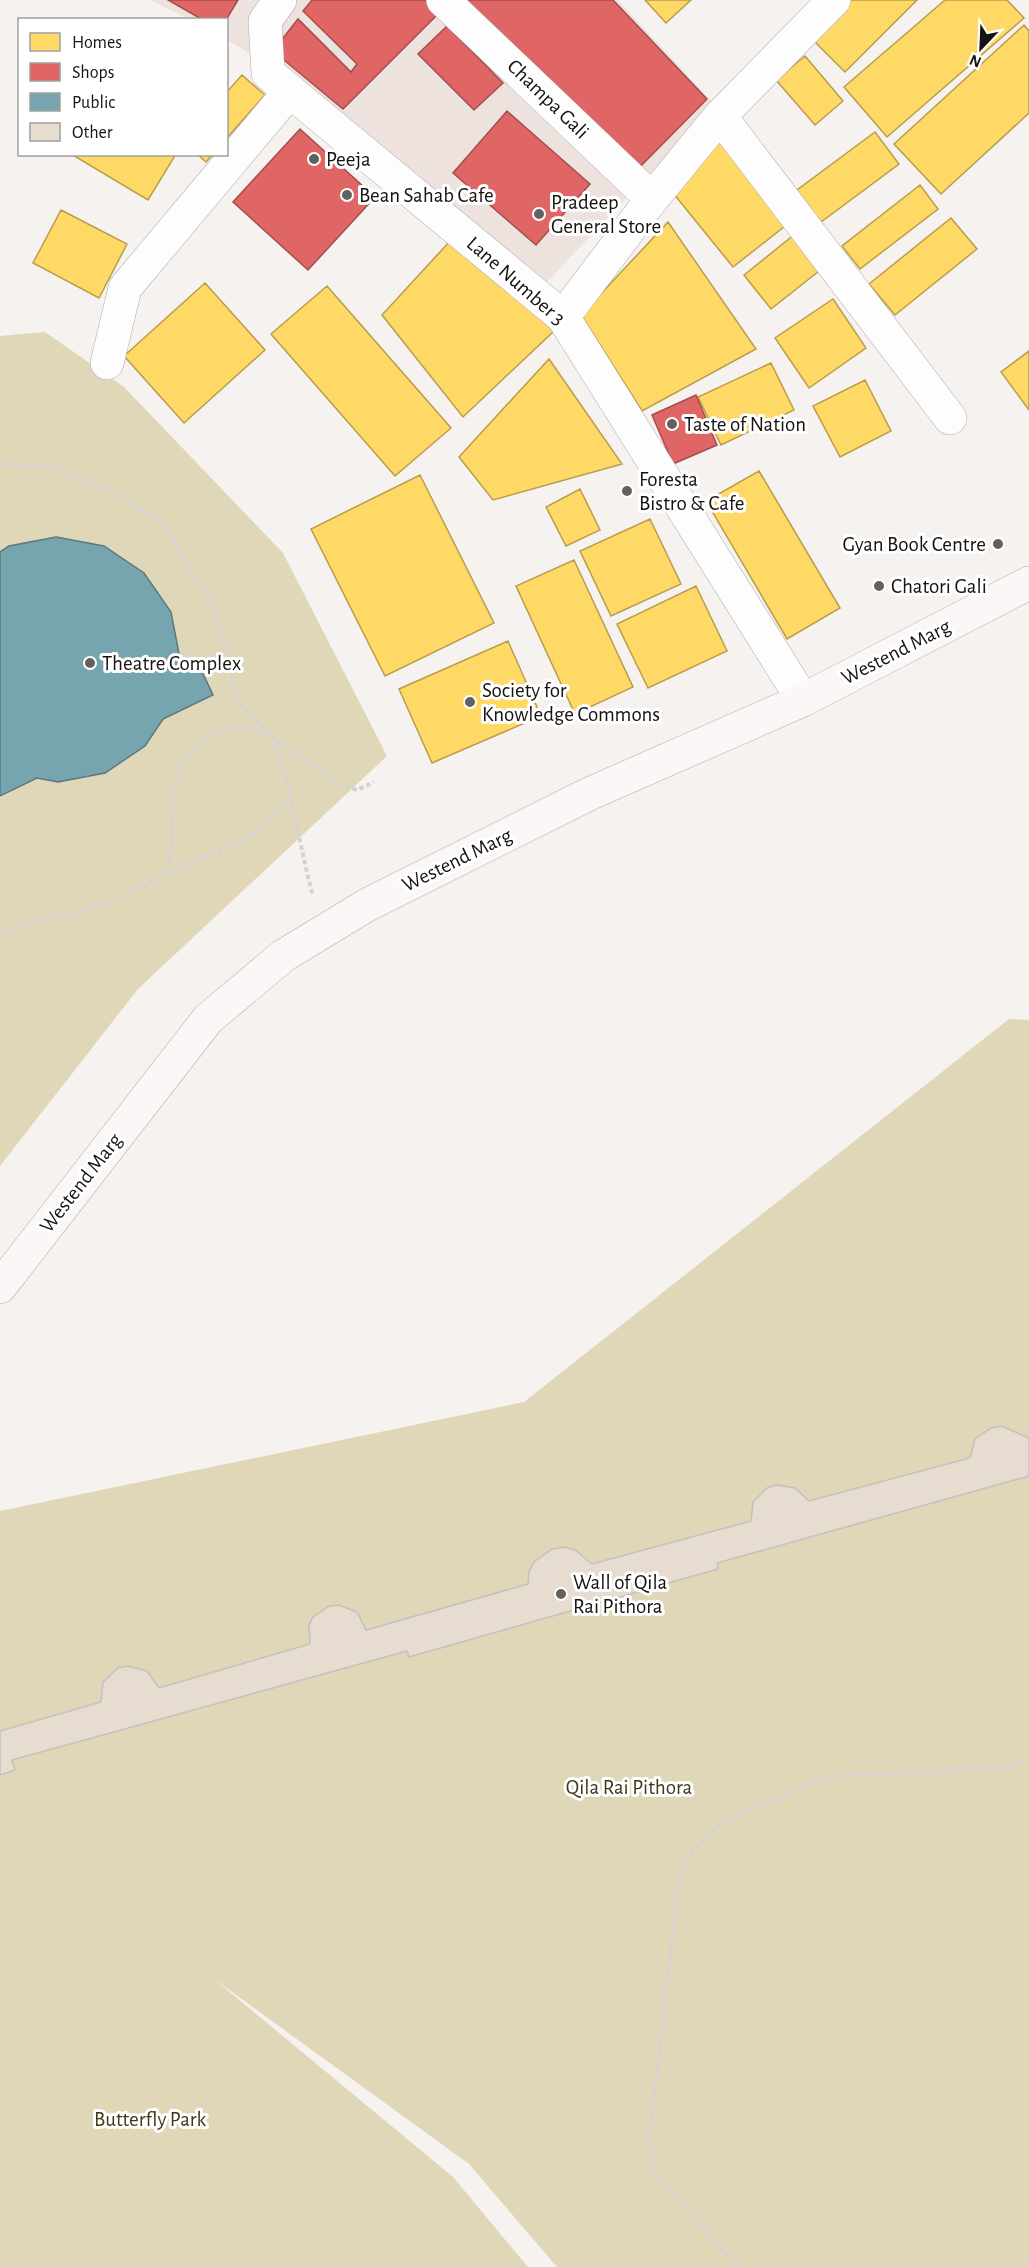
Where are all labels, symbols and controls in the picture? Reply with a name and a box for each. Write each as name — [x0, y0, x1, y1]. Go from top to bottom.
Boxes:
legend — [18, 18, 228, 156]
north arrow — [951, 18, 1011, 78]
text: Homes — [72, 34, 122, 52]
text: N — [967, 51, 984, 70]
street label: Champa Gali — [503, 55, 593, 143]
text: Shops — [72, 64, 114, 82]
text: Public — [72, 94, 115, 112]
text: Other — [72, 124, 113, 142]
place label: Peeja — [326, 149, 371, 170]
marker: Peeja — [307, 152, 321, 166]
place label: Bean Sahab Cafe — [359, 185, 494, 206]
marker: Bean Sahab Cafe — [340, 188, 354, 202]
place label: Pradeep General Store — [551, 192, 661, 237]
marker: Pradeep General Store — [532, 207, 546, 221]
street label: Lane Number 3 — [463, 233, 569, 329]
place label: Taste of Nation — [684, 414, 806, 435]
marker: Taste of Nation — [665, 417, 679, 431]
place label: Foresta Bistro & Cafe — [639, 469, 744, 514]
marker: Foresta Bistro & Cafe — [620, 484, 634, 498]
place label: Gyan Book Centre — [843, 534, 986, 555]
marker: Gyan Book Centre — [991, 537, 1005, 551]
place label: Chatori Gali — [891, 576, 987, 597]
marker: Chatori Gali — [872, 579, 886, 593]
street label: Westend Marg — [838, 615, 955, 688]
place label: Theatre Complex — [102, 653, 241, 674]
marker: Theatre Complex — [83, 656, 97, 670]
place label: Society for Knowledge Commons — [482, 680, 660, 725]
marker: Society for Knowledge Commons — [463, 695, 477, 709]
street label: Westend Marg — [399, 824, 516, 896]
street label: Westend Marg — [36, 1129, 127, 1237]
place label: Wall of Qila Rai Pithora — [573, 1572, 668, 1617]
marker: Wall of Qila Rai Pithora — [554, 1587, 568, 1601]
park label: Qila Rai Pithora — [566, 1777, 692, 1798]
park label: Butterfly Park — [94, 2109, 206, 2130]

